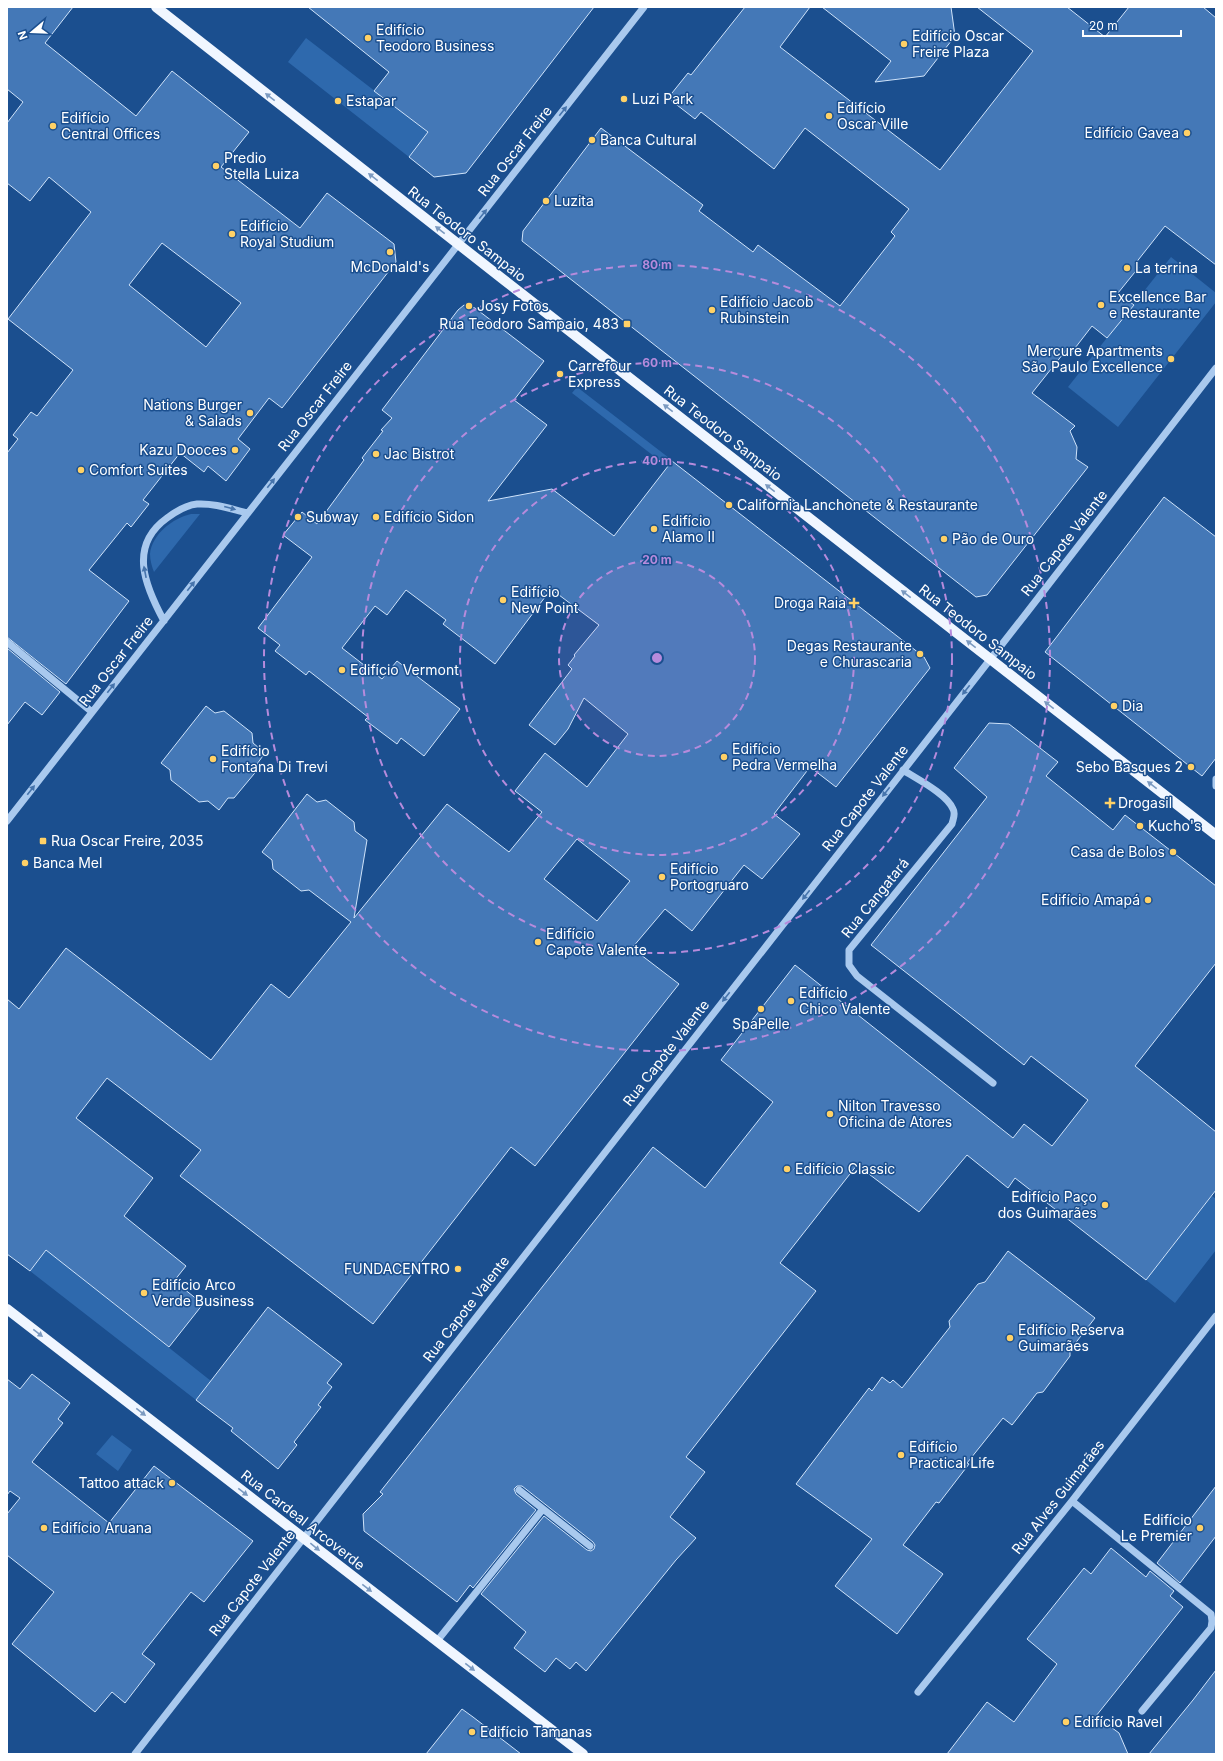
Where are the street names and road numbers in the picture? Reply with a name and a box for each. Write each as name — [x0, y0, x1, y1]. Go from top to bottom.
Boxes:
street label: Rua Oscar Freire — [474, 102, 555, 199]
street label: Rua Teodoro Sampaio — [405, 182, 530, 285]
street label: Rua Oscar Freire — [274, 357, 355, 454]
street label: Rua Teodoro Sampaio — [661, 381, 786, 484]
street label: Rua Capote Valente — [1017, 486, 1110, 599]
street label: Rua Teodoro Sampaio — [916, 580, 1041, 683]
street label: Rua Oscar Freire — [75, 612, 156, 709]
street label: Rua Capote Valente — [818, 741, 911, 854]
street label: Rua Cangatará — [837, 854, 912, 941]
street label: Rua Capote Valente — [619, 996, 712, 1109]
street label: Rua Capote Valente — [419, 1252, 512, 1365]
street label: Rua Alves Guimarães — [1008, 1436, 1107, 1557]
street label: Rua Cardeal Arcoverde — [238, 1466, 369, 1573]
street label: Rua Capote Valente — [205, 1526, 298, 1639]

